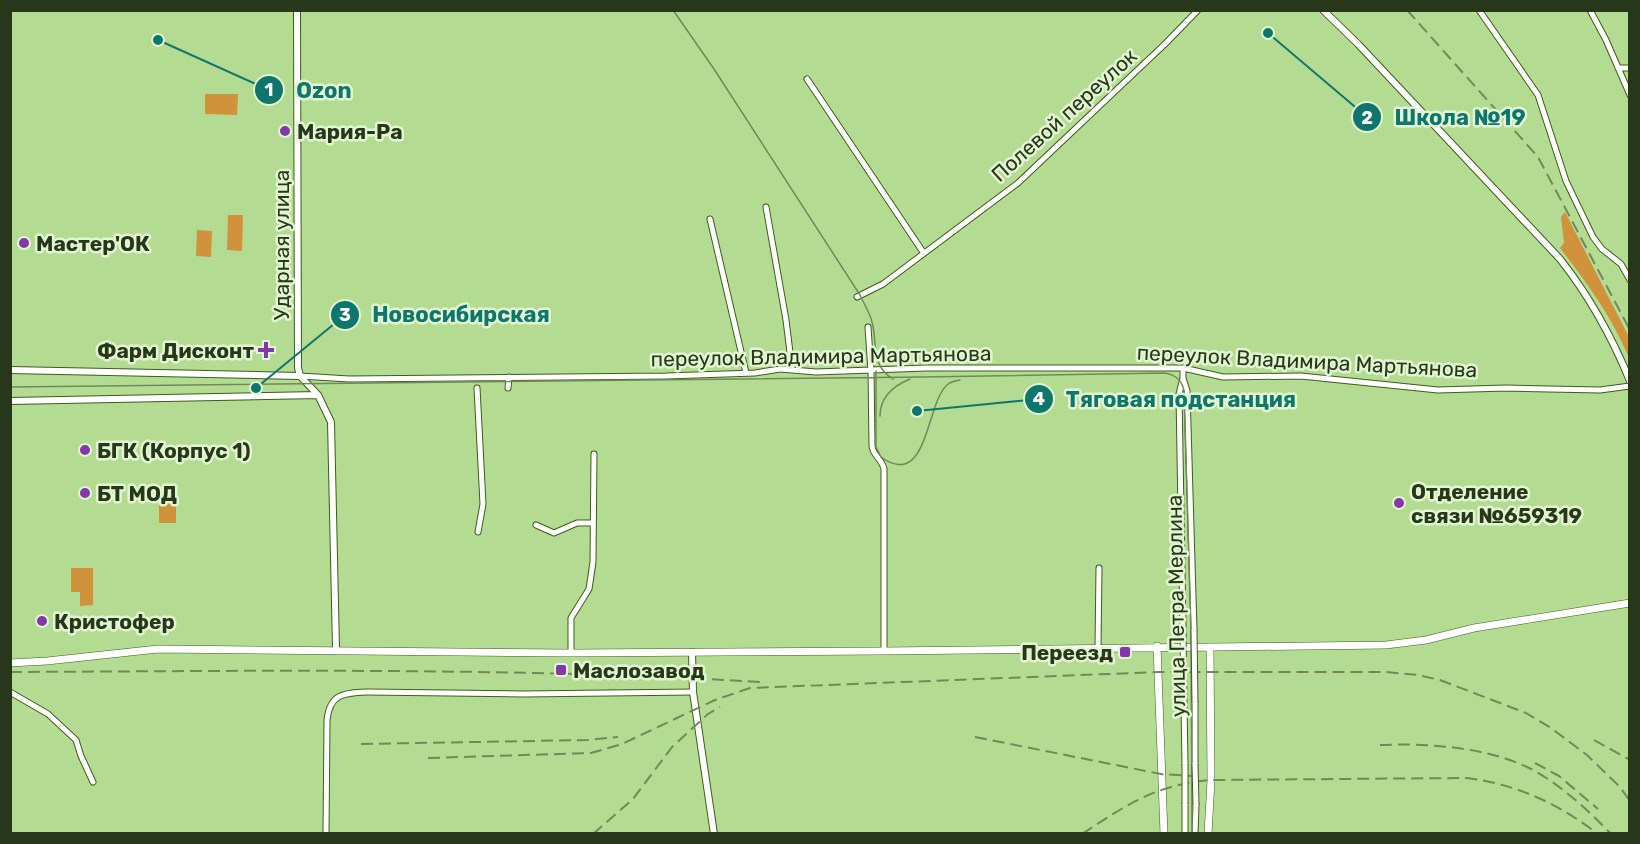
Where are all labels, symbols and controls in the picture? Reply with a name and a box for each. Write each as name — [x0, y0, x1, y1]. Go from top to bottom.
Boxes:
street label: Полевой переулок — [986, 43, 1142, 187]
callout: Ozon — [254, 70, 363, 110]
text: Ozon — [296, 77, 352, 104]
text: 1 — [265, 79, 273, 101]
callout: Школа №19 — [1352, 97, 1537, 137]
text: Школа №19 — [1394, 104, 1526, 131]
text: 2 — [1361, 107, 1373, 129]
place label: Мария-Ра — [297, 119, 403, 144]
marker: Мария-Ра — [278, 124, 292, 138]
street label: Ударная улица — [269, 170, 294, 320]
place label: Мастер'ОК — [36, 231, 150, 256]
marker: Мастер'ОК — [17, 236, 31, 250]
callout: Новосибирская — [330, 295, 561, 335]
text: Новосибирская — [372, 301, 550, 328]
text: 3 — [339, 304, 351, 326]
place label: Фарм Дисконт — [97, 338, 254, 363]
street label: переулок Владимира Мартьянова — [1136, 340, 1478, 382]
street label: переулок Владимира Мартьянова — [650, 341, 992, 371]
marker: Фарм Дисконт — [259, 343, 273, 357]
callout: Тяговая подстанция — [1024, 379, 1308, 419]
text: Тяговая подстанция — [1066, 386, 1296, 413]
text: 4 — [1033, 388, 1045, 410]
place label: БГК (Корпус 1) — [97, 438, 251, 463]
marker: БГК (Корпус 1) — [78, 443, 92, 457]
place label: Отделение связи №659319 — [1411, 479, 1582, 528]
place label: БТ МОД — [97, 481, 177, 506]
marker: БТ МОД — [78, 486, 92, 500]
street label: улица Петра Мерлина — [1162, 495, 1190, 717]
marker: Отделение связи №659319 — [1392, 496, 1406, 510]
place label: Кристофер — [54, 609, 175, 634]
marker: Кристофер — [35, 614, 49, 628]
place label: Переезд — [1021, 640, 1113, 665]
marker: Переезд — [1118, 645, 1132, 659]
place label: Маслозавод — [573, 658, 705, 683]
marker: Маслозавод — [554, 663, 568, 677]

